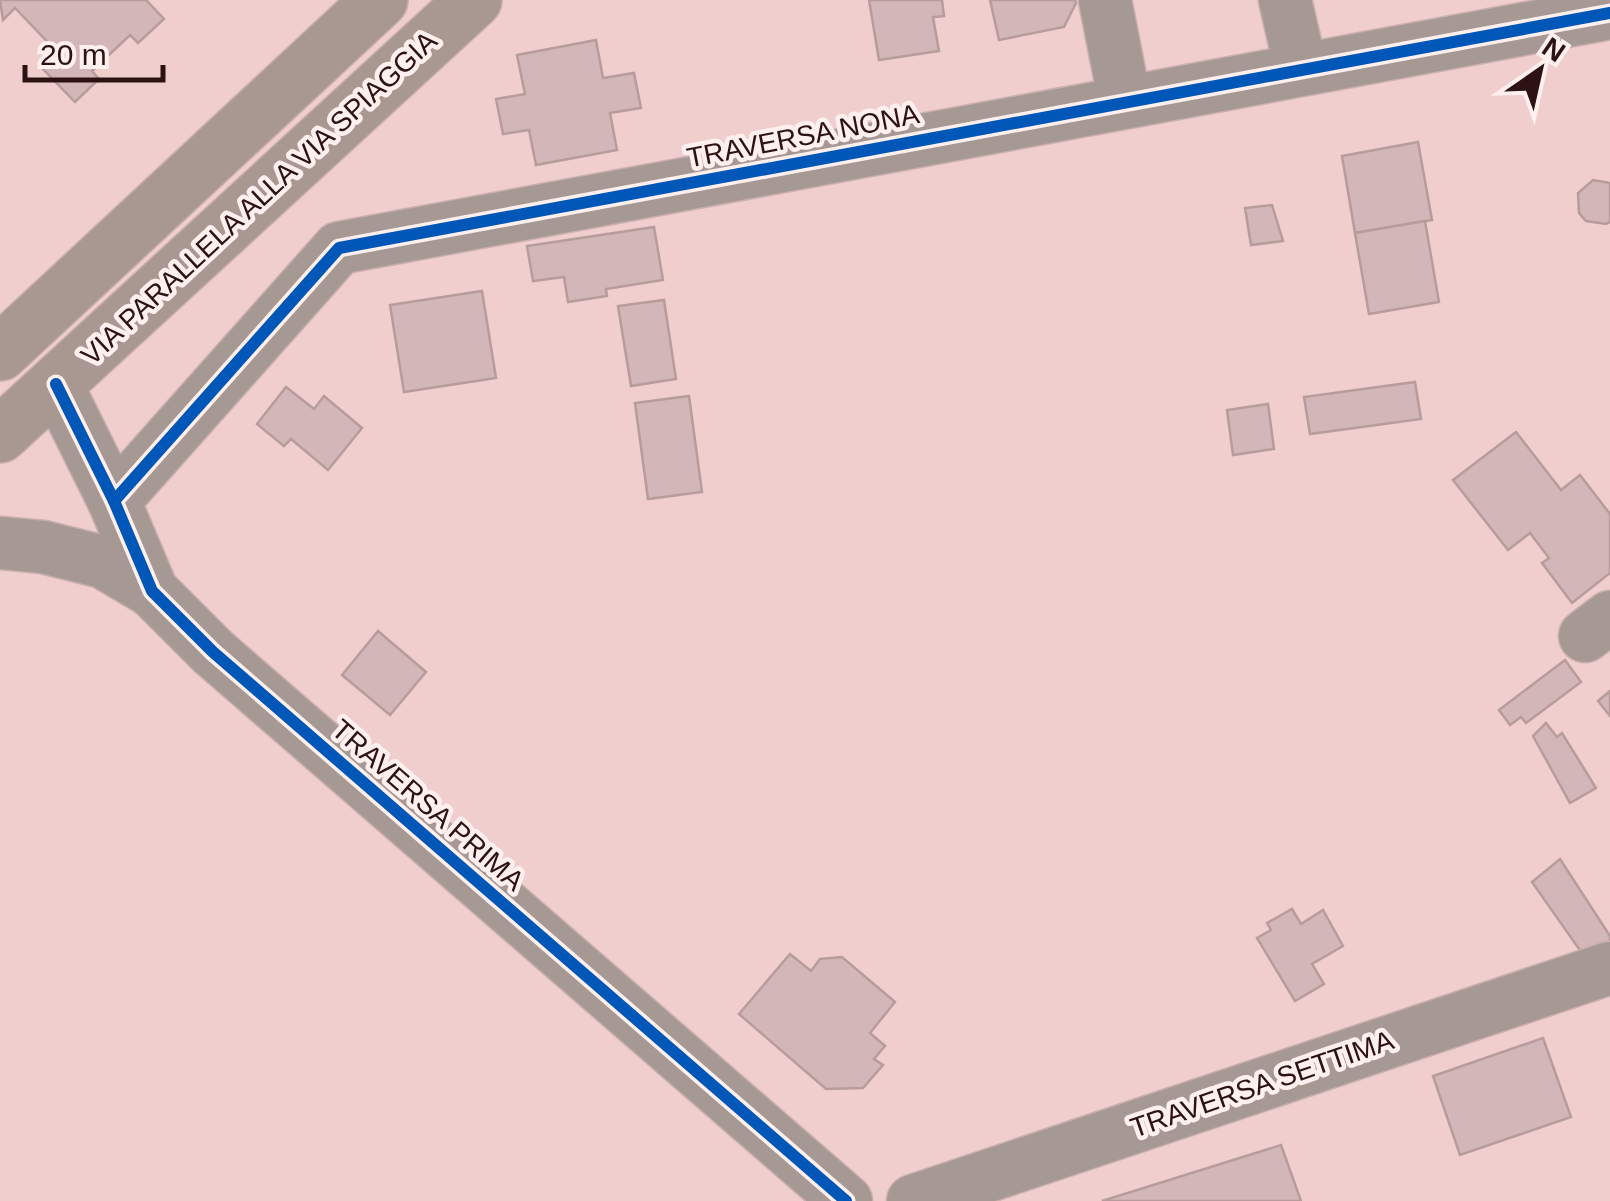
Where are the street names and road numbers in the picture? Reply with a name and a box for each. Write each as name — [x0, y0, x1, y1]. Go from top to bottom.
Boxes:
street label: VIA PARALLELA ALLA VIA SPIAGGIA — [75, 25, 443, 371]
street label: TRAVERSA NONA — [684, 98, 922, 174]
street label: TRAVERSA PRIMA — [326, 713, 530, 897]
street label: TRAVERSA SETTIMA — [1126, 1024, 1398, 1144]

